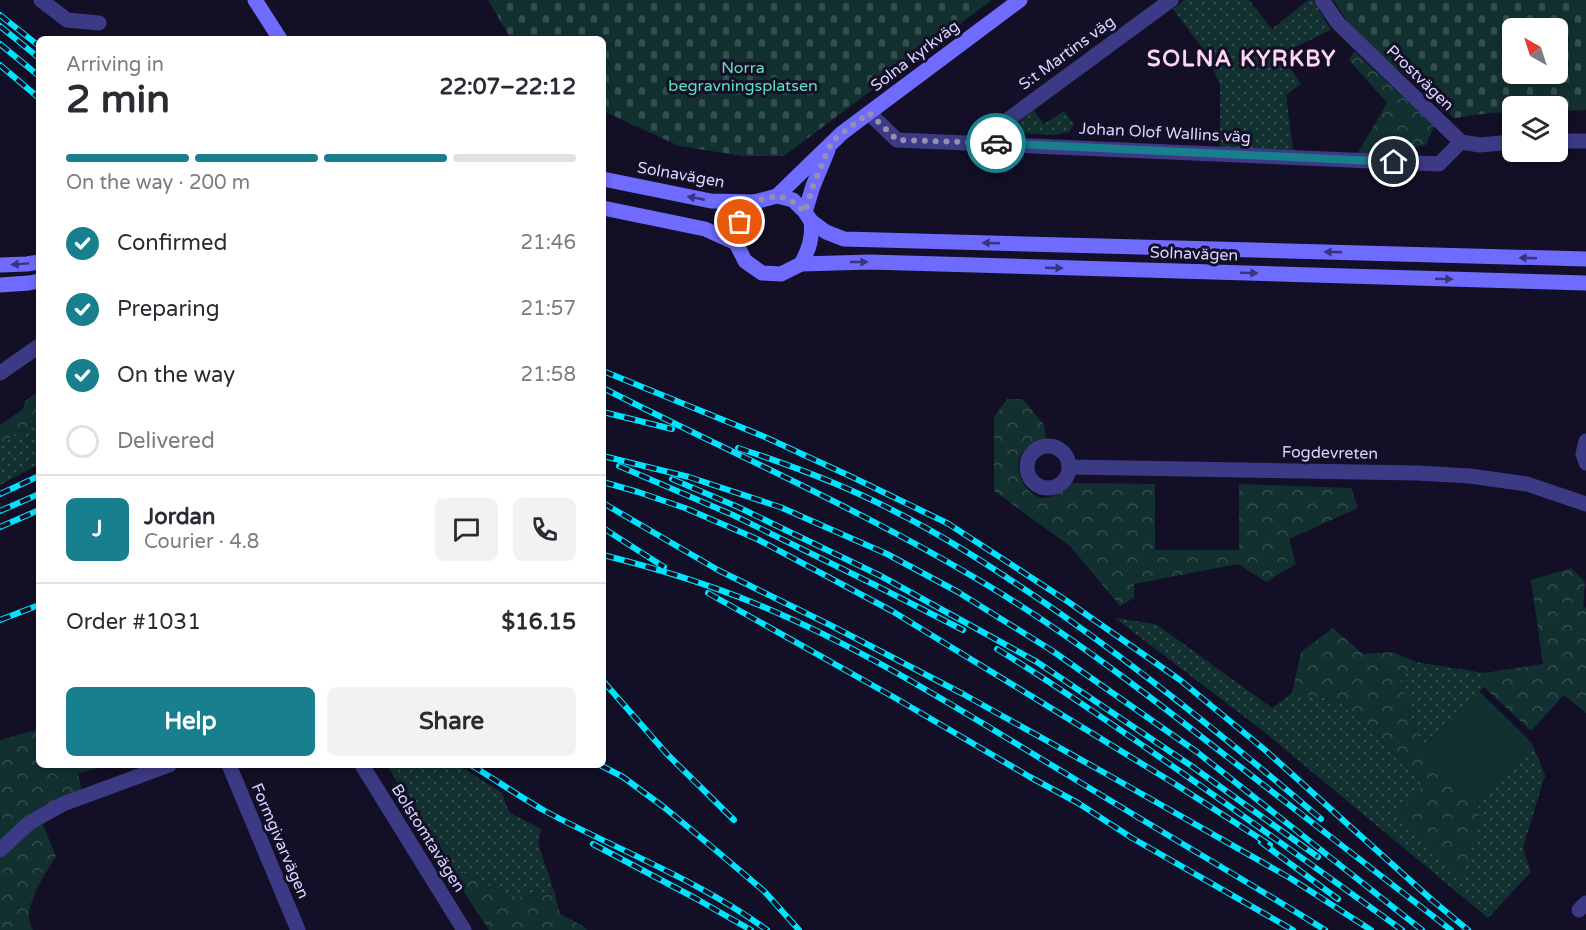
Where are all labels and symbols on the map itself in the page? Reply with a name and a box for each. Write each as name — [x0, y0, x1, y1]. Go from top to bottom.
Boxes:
street label: S:t Martins väg — [1015, 11, 1119, 95]
street label: Solna kyrkväg — [867, 16, 963, 96]
north arrow — [1502, 18, 1568, 84]
street label: Prostvägen — [1382, 41, 1458, 115]
district label: SOLNA KYRKBY — [1147, 46, 1337, 72]
park label: Norra begravningsplatsen — [668, 58, 818, 96]
courier — [966, 113, 1026, 173]
street label: Johan Olof Wallins väg — [1079, 119, 1251, 147]
pin — [1368, 136, 1419, 187]
street label: Solnavägen — [636, 157, 726, 193]
one-way arrow — [686, 193, 705, 202]
pin — [714, 196, 765, 247]
one-way arrow — [981, 238, 1000, 247]
street label: Solnavägen — [1149, 242, 1239, 266]
one-way arrow — [1323, 247, 1342, 257]
one-way arrow — [1518, 253, 1537, 262]
one-way arrow — [850, 257, 869, 267]
one-way arrow — [10, 259, 29, 269]
one-way arrow — [1045, 263, 1064, 272]
one-way arrow — [1239, 269, 1258, 278]
one-way arrow — [1434, 274, 1453, 284]
street label: Fogdevreten — [1282, 442, 1378, 464]
street label: Formgivarvägen — [247, 780, 313, 902]
street label: Bolstomtavägen — [387, 780, 469, 896]

